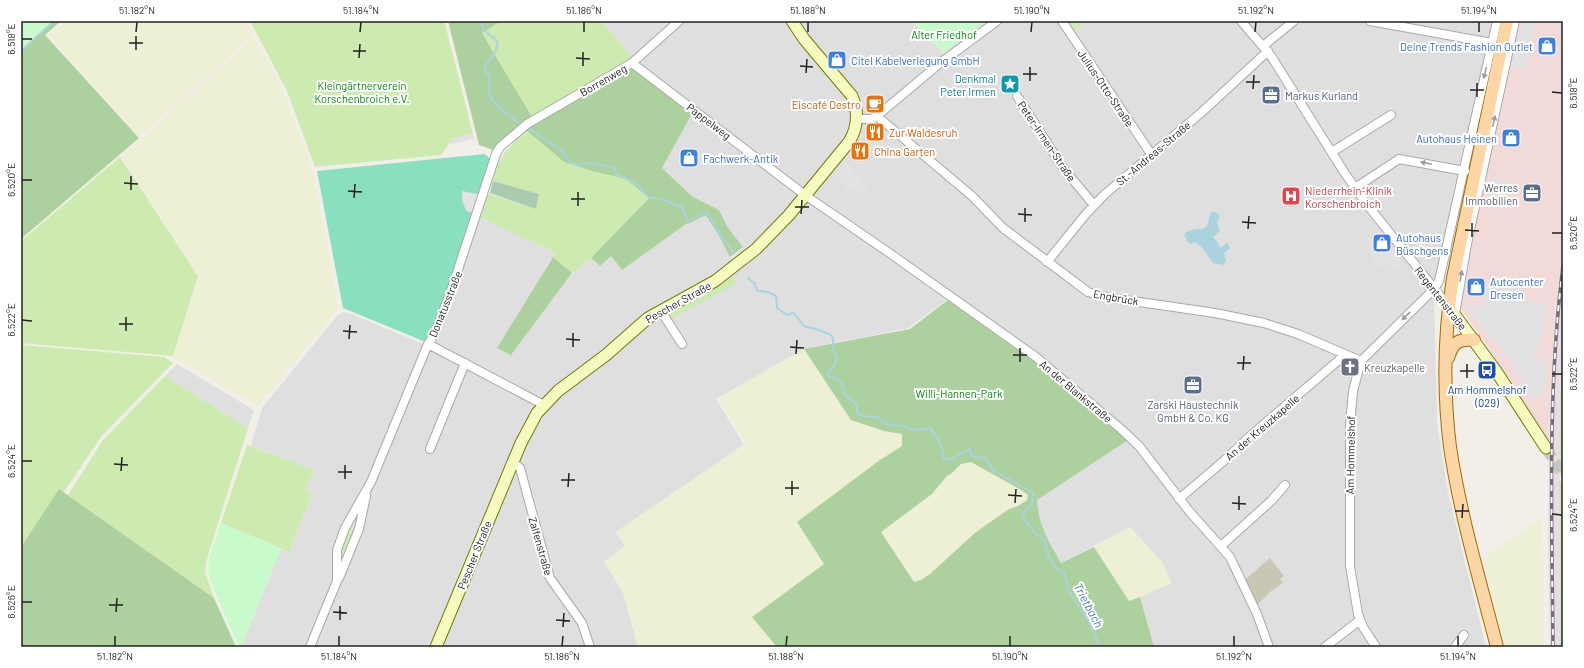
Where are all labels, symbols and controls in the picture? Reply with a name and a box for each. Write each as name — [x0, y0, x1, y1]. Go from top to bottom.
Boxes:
text: 51.182°N — [119, 4, 155, 16]
text: 51.184°N — [343, 4, 379, 16]
text: 51.186°N — [566, 4, 602, 16]
text: 51.188°N — [790, 4, 826, 16]
text: 51.190°N — [1014, 4, 1050, 16]
text: 51.192°N — [1238, 4, 1274, 16]
text: 51.194°N — [1461, 4, 1497, 16]
text: 6.518°E — [5, 23, 17, 55]
park label: Alter Friedhof — [911, 28, 977, 41]
shop icon: Deine Trends Fashion Outlet — [1536, 35, 1558, 57]
place label: Deine Trends Fashion Outlet — [1400, 40, 1533, 53]
street label: Julius-Otto-Straße — [1075, 47, 1137, 129]
shop icon: Citel Kabelverlegung GmbH — [826, 49, 848, 71]
place label: Citel Kabelverlegung GmbH — [851, 54, 980, 67]
street label: Borrenweg — [577, 61, 629, 99]
one-way arrow — [1482, 67, 1488, 79]
place label: Denkmal Peter Irmen — [940, 72, 996, 98]
place icon: Denkmal Peter Irmen — [999, 73, 1021, 95]
text: 6.518°E — [1567, 77, 1579, 109]
park label: Kleingärtnerverein Korschenbroich e.V. — [314, 79, 410, 105]
office icon: Markus Kurland — [1260, 84, 1282, 106]
place label: Markus Kurland — [1285, 89, 1358, 102]
cafe icon: Eiscafé Destro — [864, 93, 886, 115]
place label: Eiscafé Destro — [792, 98, 861, 111]
street label: Peter-Irmen-Straße — [1015, 98, 1079, 184]
street label: Pappelweg — [684, 100, 734, 142]
one-way arrow — [1491, 115, 1497, 127]
street label: St.-Andreas-Straße — [1113, 118, 1193, 188]
restaurant icon: Zur Waldesruh — [864, 121, 886, 143]
place label: Zur Waldesruh — [889, 126, 957, 139]
shop icon: Autohaus Heinen — [1500, 127, 1522, 149]
place label: Autohaus Heinen — [1416, 132, 1497, 145]
restaurant icon: China Garten — [849, 140, 871, 162]
place label: China Garten — [874, 145, 935, 158]
shop icon: Fachwerk-Antik — [678, 147, 700, 169]
place label: Fachwerk-Antik — [703, 152, 779, 165]
one-way arrow — [1420, 160, 1432, 166]
text: 6.520°E — [5, 163, 17, 197]
place label: Werres Immobilien — [1465, 181, 1518, 207]
office icon: Werres Immobilien — [1521, 182, 1543, 204]
place label: Niederrhein-Klinik Korschenbroich — [1305, 184, 1392, 210]
hospital icon: Niederrhein-Klinik Korschenbroich — [1280, 185, 1302, 207]
text: 6.520°E — [1567, 216, 1579, 250]
place label: Autohaus Büschgens — [1396, 231, 1449, 257]
shop icon: Autohaus Büschgens — [1371, 232, 1393, 254]
street label: Regentenstraße — [1412, 264, 1470, 332]
street label: Donatusstraße — [426, 269, 464, 339]
one-way arrow — [1458, 270, 1464, 282]
place label: Autocenter Dresen — [1490, 275, 1544, 301]
shop icon: Autocenter Dresen — [1465, 276, 1487, 298]
street label: Pescher Straße — [643, 279, 713, 325]
street label: Engbrück — [1092, 287, 1140, 307]
text: 6.522°E — [5, 303, 17, 337]
one-way arrow — [1401, 311, 1411, 321]
church icon: Kreuzkapelle — [1339, 356, 1361, 378]
street label: An der Blankstraße — [1037, 357, 1115, 425]
text: 6.522°E — [1567, 357, 1579, 391]
bus stop icon: Am Hommelshof (029) — [1476, 359, 1498, 381]
place label: Kreuzkapelle — [1364, 361, 1425, 374]
office icon: Zarski Haustechnik GmbH & Co. KG — [1182, 374, 1204, 396]
place label: Am Hommelshof (029) — [1448, 383, 1526, 409]
park label: Willi-Hannen-Park — [916, 387, 1003, 400]
street label: An der Kreuzkapelle — [1222, 391, 1302, 463]
place label: Zarski Haustechnik GmbH & Co. KG — [1147, 398, 1239, 424]
street label: Am Hommelshof — [1343, 415, 1357, 494]
text: 6.524°E — [5, 444, 17, 478]
text: 6.524°E — [1567, 498, 1579, 532]
street label: Zalfenstraße — [526, 515, 556, 577]
street label: Pescher Straße — [454, 519, 494, 591]
water label: Trietbach — [1071, 580, 1107, 630]
text: 6.526°E — [5, 585, 17, 619]
text: 51.182°N — [97, 650, 133, 662]
text: 51.184°N — [321, 650, 357, 662]
text: 51.186°N — [544, 650, 580, 662]
text: 51.188°N — [768, 650, 804, 662]
text: 51.190°N — [992, 650, 1028, 662]
text: 51.192°N — [1216, 650, 1252, 662]
text: 51.194°N — [1440, 650, 1476, 662]

